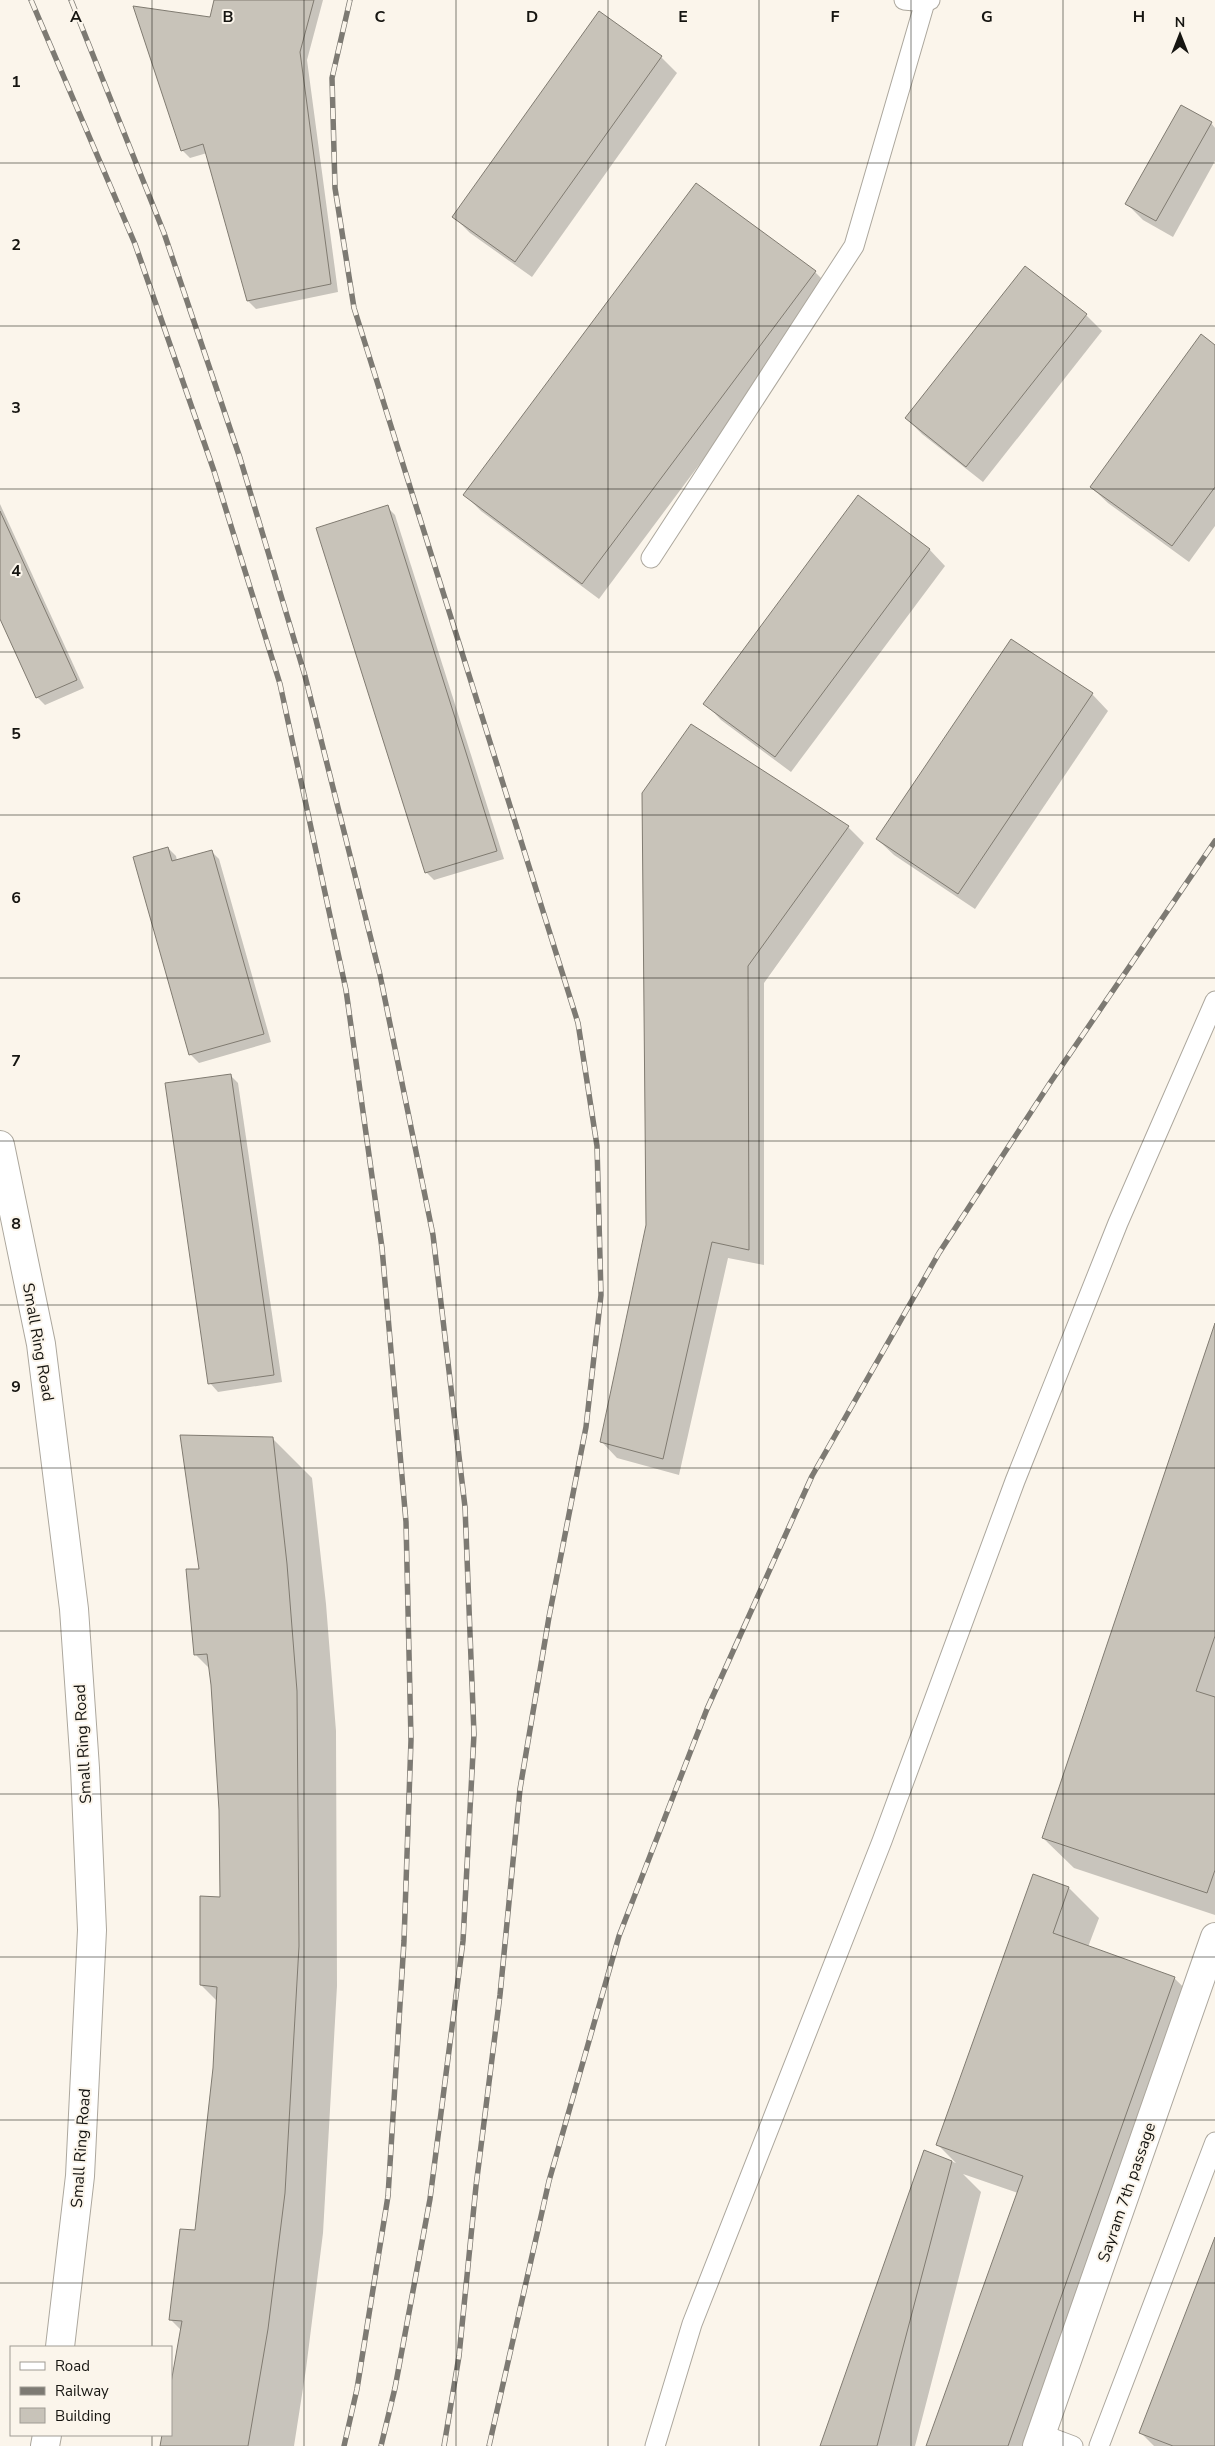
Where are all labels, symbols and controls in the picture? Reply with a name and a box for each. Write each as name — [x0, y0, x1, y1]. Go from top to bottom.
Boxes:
text: A — [70, 6, 82, 28]
text: B — [222, 6, 234, 28]
text: C — [375, 6, 386, 28]
text: D — [526, 6, 538, 28]
text: E — [678, 6, 688, 28]
text: F — [831, 6, 840, 28]
text: G — [981, 6, 993, 28]
text: H — [1133, 6, 1145, 28]
north arrow — [1155, 10, 1205, 60]
text: N — [1175, 13, 1185, 32]
text: 1 — [11, 71, 21, 93]
text: 2 — [11, 234, 21, 256]
text: 3 — [11, 397, 21, 419]
text: 4 — [11, 560, 21, 582]
text: 5 — [11, 723, 21, 745]
text: 6 — [11, 887, 21, 909]
text: 7 — [11, 1050, 21, 1072]
text: 8 — [11, 1213, 21, 1235]
street label: Small Ring Road — [17, 1281, 59, 1403]
text: 9 — [11, 1376, 21, 1398]
street label: Small Ring Road — [69, 1684, 97, 1804]
street label: Small Ring Road — [66, 2088, 96, 2209]
street label: Sayram 7th passage — [1093, 2120, 1161, 2265]
legend — [10, 2346, 172, 2436]
text: Road — [55, 2356, 90, 2376]
text: Railway — [55, 2381, 109, 2401]
text: Building — [55, 2406, 111, 2426]

